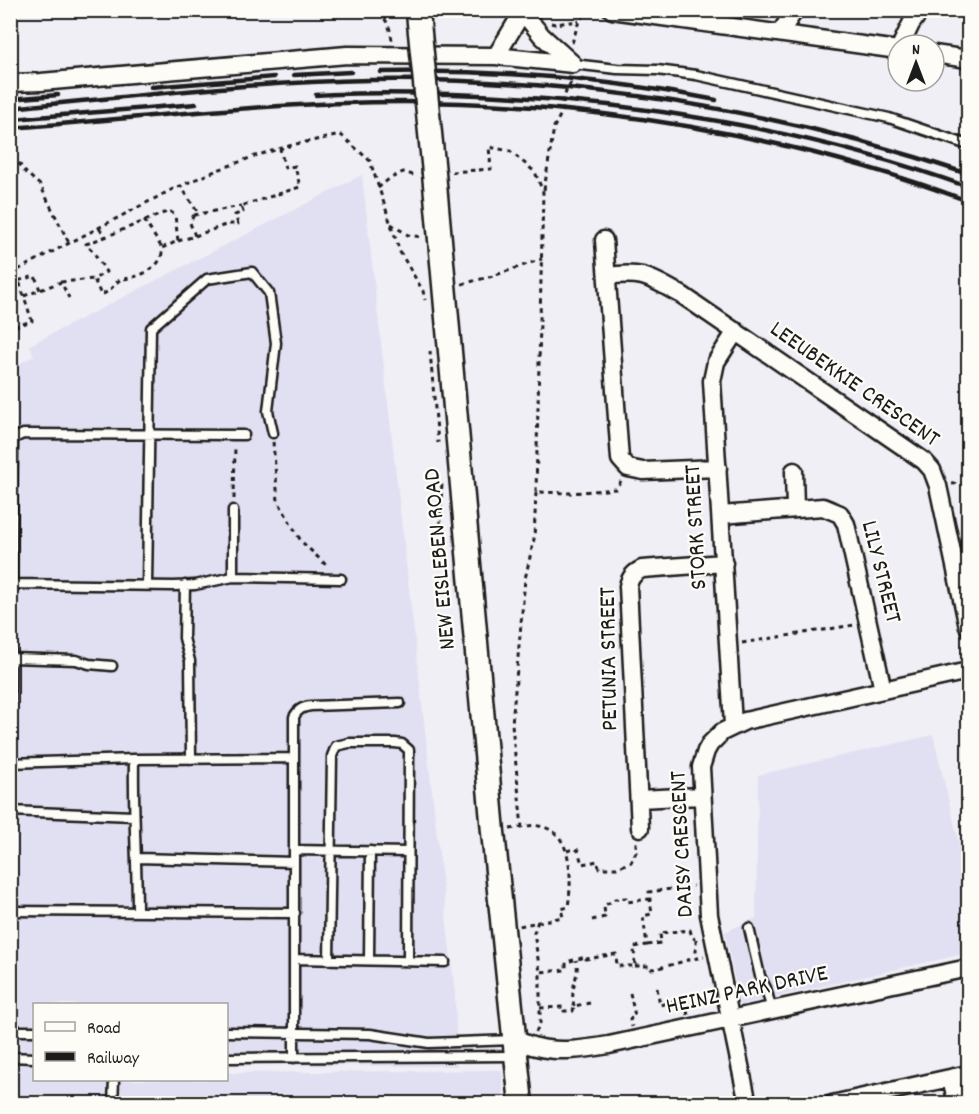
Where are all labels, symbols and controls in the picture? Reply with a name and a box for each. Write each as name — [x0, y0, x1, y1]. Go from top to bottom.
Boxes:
north arrow — [886, 33, 946, 93]
text: N — [912, 39, 920, 62]
street label: LEEUBEKKIE CRESCENT — [762, 314, 946, 457]
street label: STORK STREET — [677, 463, 717, 591]
street label: NEW EISLEBEN ROAD — [416, 467, 466, 651]
street label: LILY STREET — [851, 517, 909, 627]
street label: PETUNIA STREET — [592, 586, 628, 731]
street label: DAISY CRESCENT — [662, 769, 704, 918]
street label: HEINZ PARK DRIVE — [663, 957, 831, 1025]
legend — [33, 1003, 228, 1081]
text: Road — [87, 1017, 121, 1042]
text: Railway — [87, 1047, 140, 1072]

